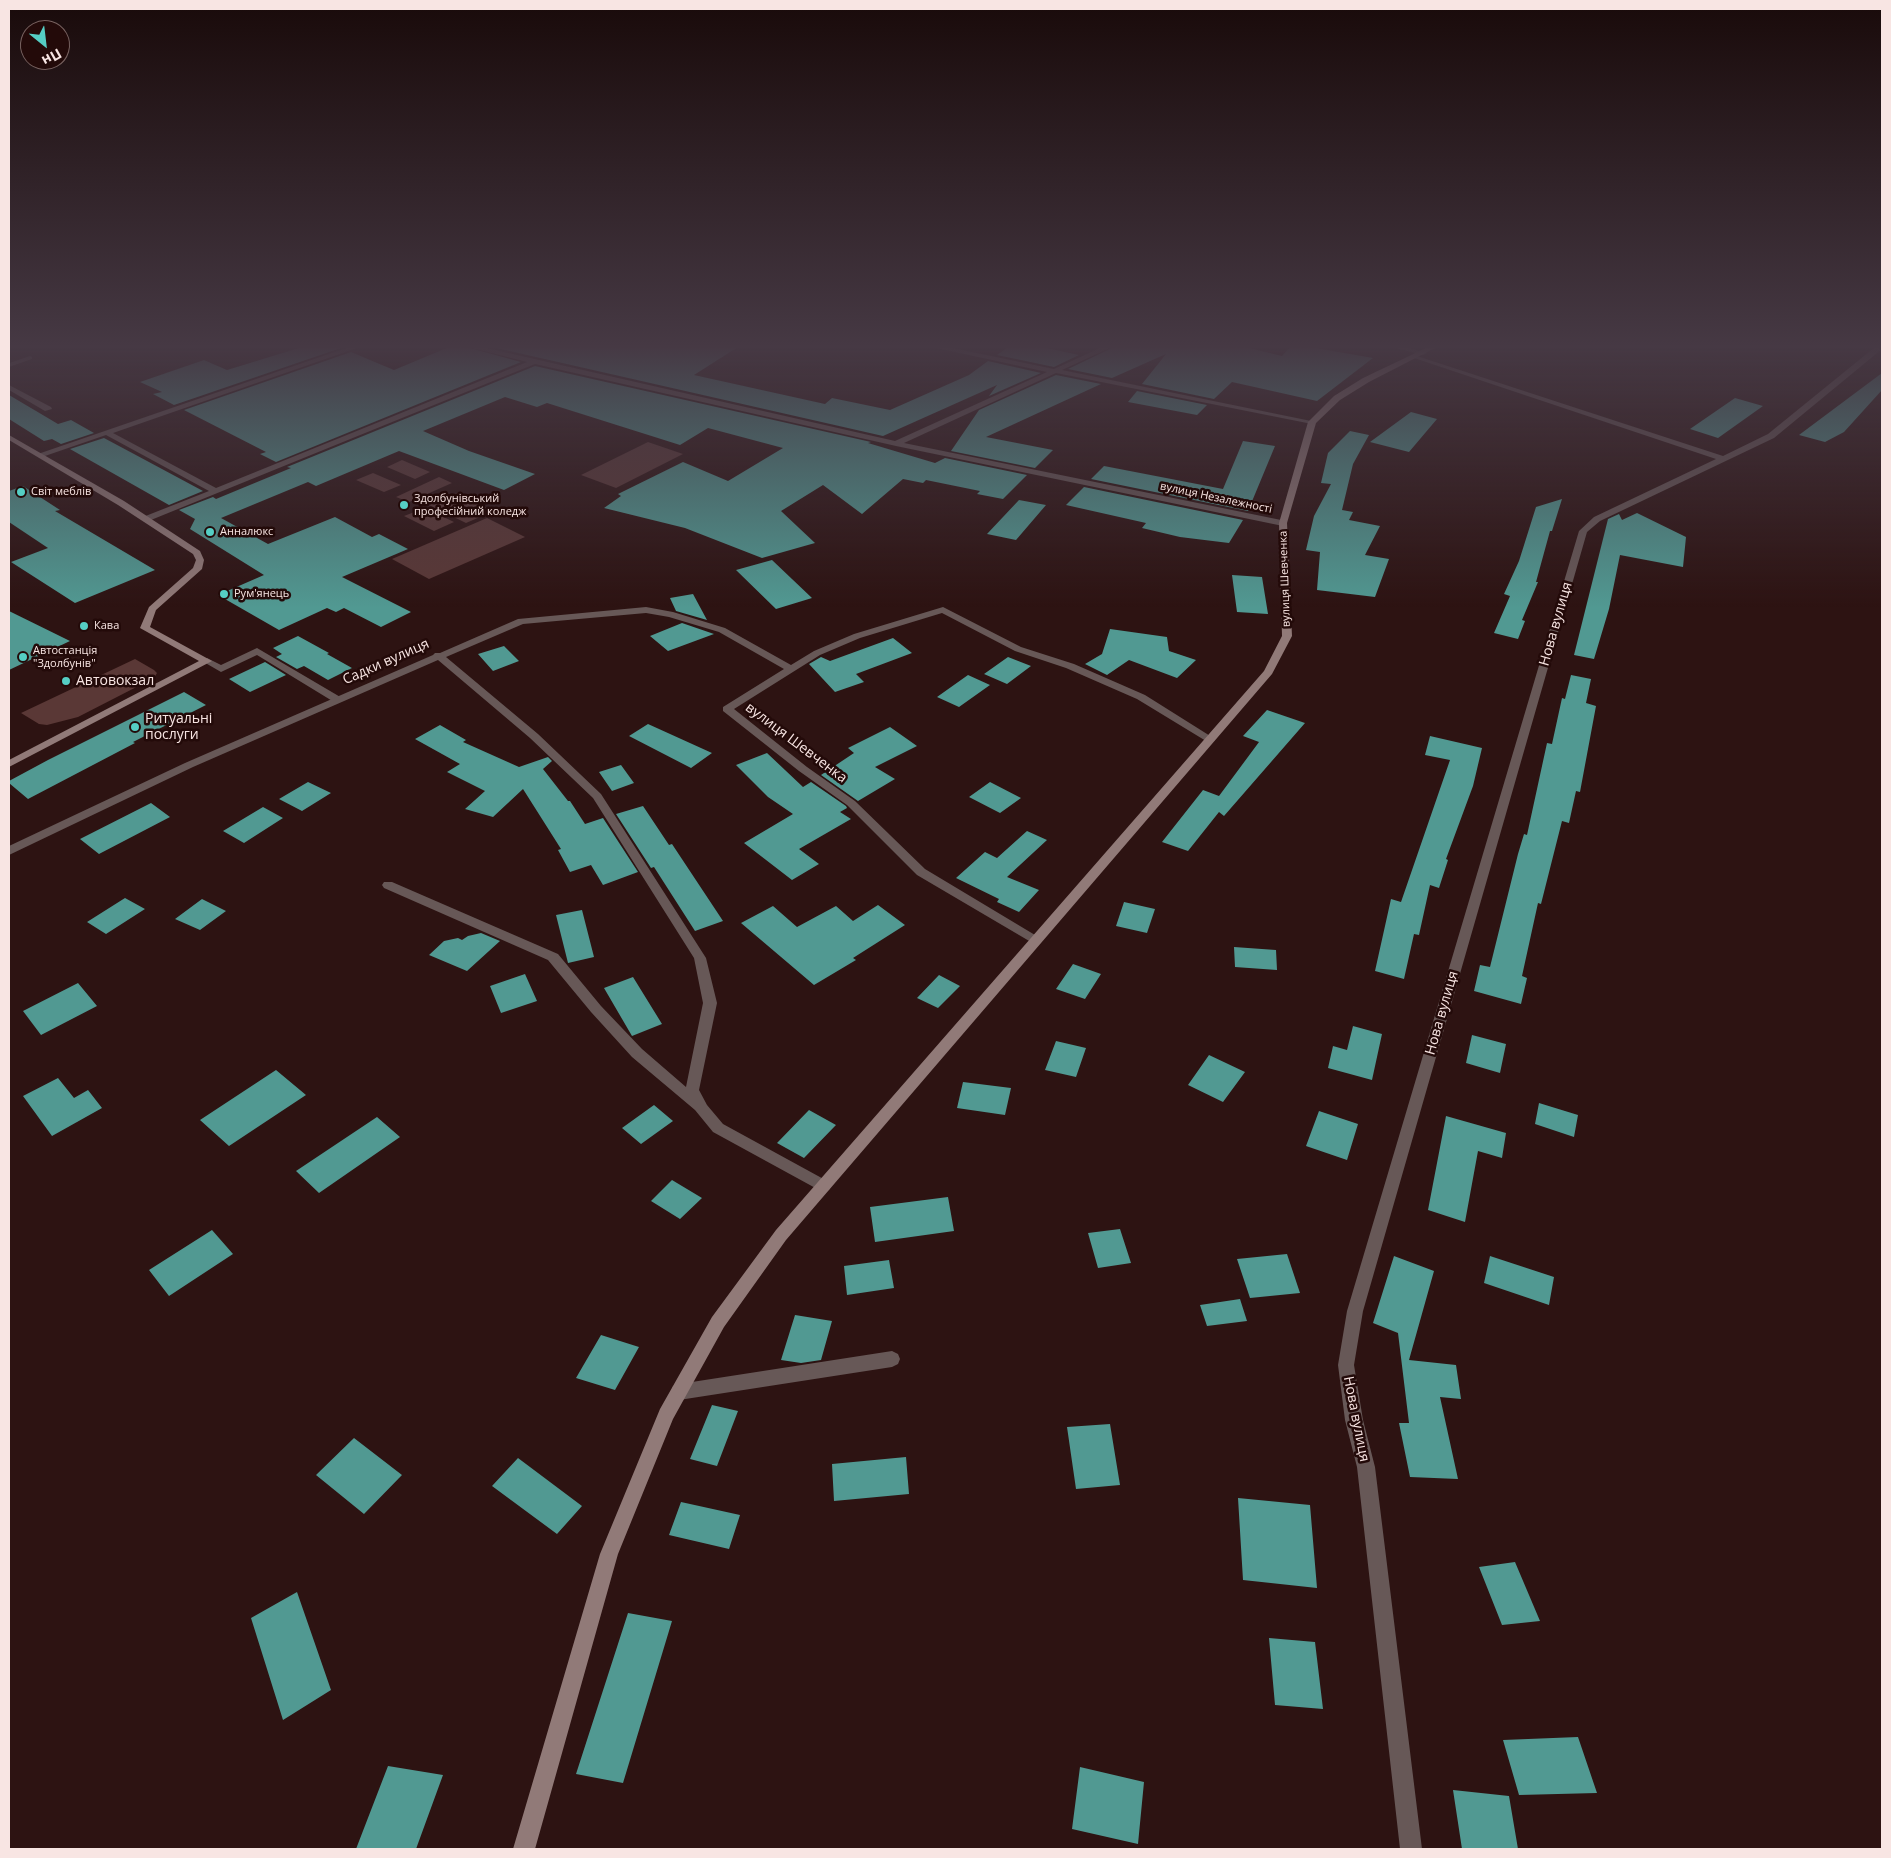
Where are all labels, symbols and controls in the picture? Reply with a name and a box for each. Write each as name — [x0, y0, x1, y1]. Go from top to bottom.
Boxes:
north arrow — [20, 20, 70, 70]
text: Пн — [39, 45, 65, 71]
street label: вулиця Незалежності — [1159, 480, 1273, 516]
place label: Світ меблів — [31, 485, 91, 499]
marker: Світ меблів — [15, 486, 27, 498]
place label: Здолбунівський професійний коледж — [414, 492, 526, 518]
marker: Здолбунівський професійний коледж — [398, 499, 410, 511]
place label: Анналюкс — [220, 525, 273, 539]
marker: Анналюкс — [204, 526, 216, 538]
street label: вулиця Шевченка — [1277, 531, 1293, 627]
street label: Нова вулиця — [1536, 580, 1576, 668]
place label: Рум'янець — [234, 587, 289, 601]
marker: Рум'янець — [218, 588, 230, 600]
place label: Кава — [94, 619, 119, 633]
marker: Кава — [78, 620, 90, 632]
street label: Садки вулиця — [340, 635, 432, 689]
place label: Автостанція "Здолбунів" — [33, 644, 97, 670]
marker: Автостанція "Здолбунів" — [17, 651, 29, 663]
place label: Автовокзал — [76, 673, 154, 689]
marker: Автовокзал — [60, 675, 72, 687]
street label: вулиця Шевченка — [742, 699, 850, 787]
place label: Ритуальнi послуги — [145, 711, 212, 744]
marker: Ритуальнi послуги — [129, 721, 141, 733]
street label: Нова вулиця — [1422, 969, 1462, 1057]
street label: Нова вулиця — [1339, 1375, 1373, 1463]

